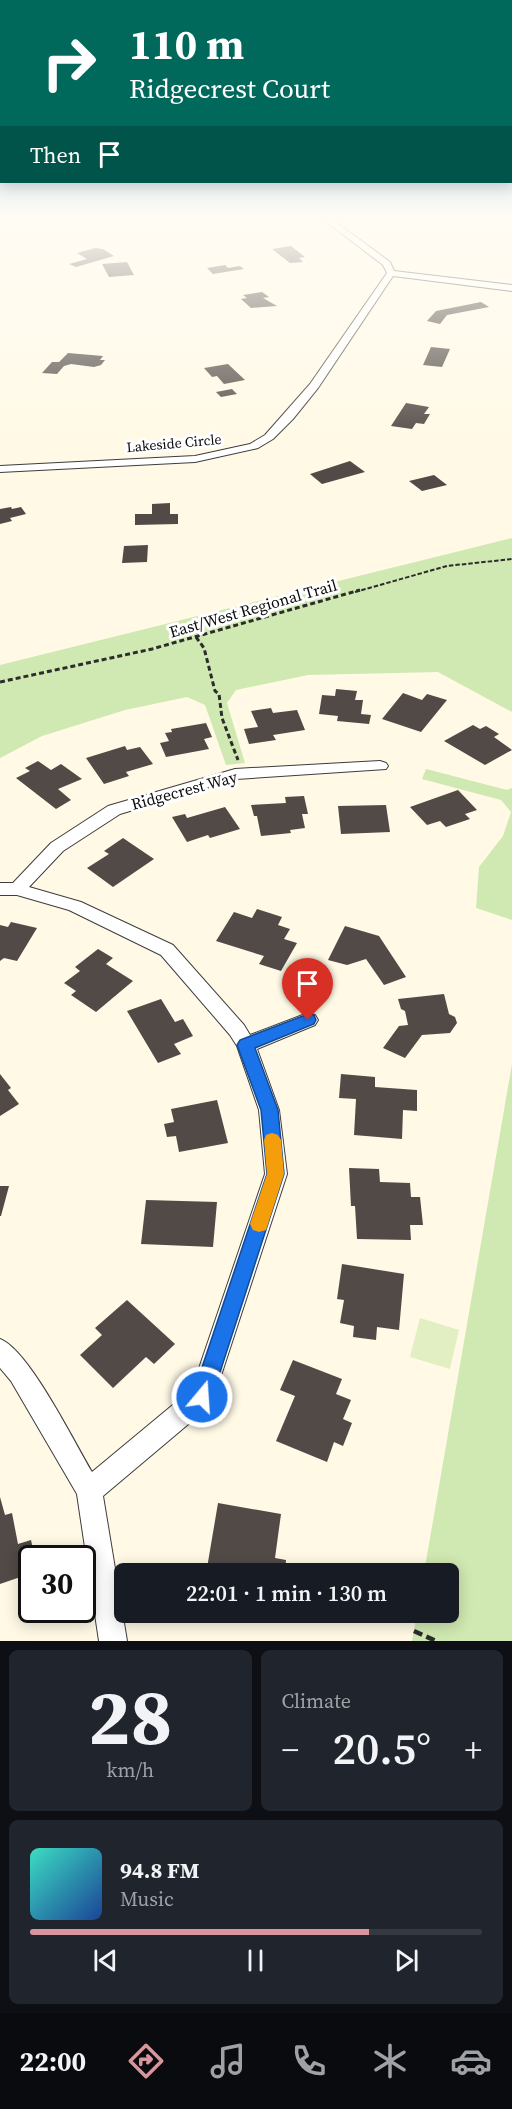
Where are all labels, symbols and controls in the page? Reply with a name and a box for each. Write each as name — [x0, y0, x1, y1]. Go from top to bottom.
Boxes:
text: 110 m — [129, 15, 244, 73]
icon: right — [30, 24, 108, 102]
text: Ridgecrest Court — [129, 70, 330, 107]
icon: arrive — [93, 138, 126, 171]
text: Then — [30, 140, 81, 170]
street label: Lakeside Circle — [126, 429, 222, 457]
street label: East/West Regional Trail — [167, 573, 340, 642]
street label: Ridgecrest Way — [129, 765, 240, 815]
pin — [282, 958, 333, 1020]
icon: arrive — [291, 967, 324, 1000]
position arrow — [170, 1365, 234, 1429]
speed limit sign: 30 — [18, 1545, 96, 1623]
text: 22:01 · 1 min · 130 m — [186, 1578, 387, 1608]
text: 28 — [88, 1663, 173, 1770]
text: Climate — [282, 1687, 351, 1715]
text: 20.5° — [333, 1717, 431, 1779]
text: − — [282, 1727, 299, 1772]
text: + — [465, 1727, 482, 1772]
text: km/h — [106, 1756, 154, 1784]
text: 94.8 FM — [120, 1855, 199, 1885]
text: Music — [120, 1885, 174, 1913]
icon: previous — [89, 1944, 122, 1977]
icon: pause — [239, 1944, 272, 1977]
icon: next — [390, 1944, 423, 1977]
icon: directions — [125, 2040, 167, 2082]
icon: music — [207, 2040, 249, 2082]
icon: phone — [288, 2040, 330, 2082]
icon: climate — [369, 2040, 411, 2082]
icon: car — [450, 2040, 492, 2082]
text: 22:00 — [20, 2043, 86, 2080]

